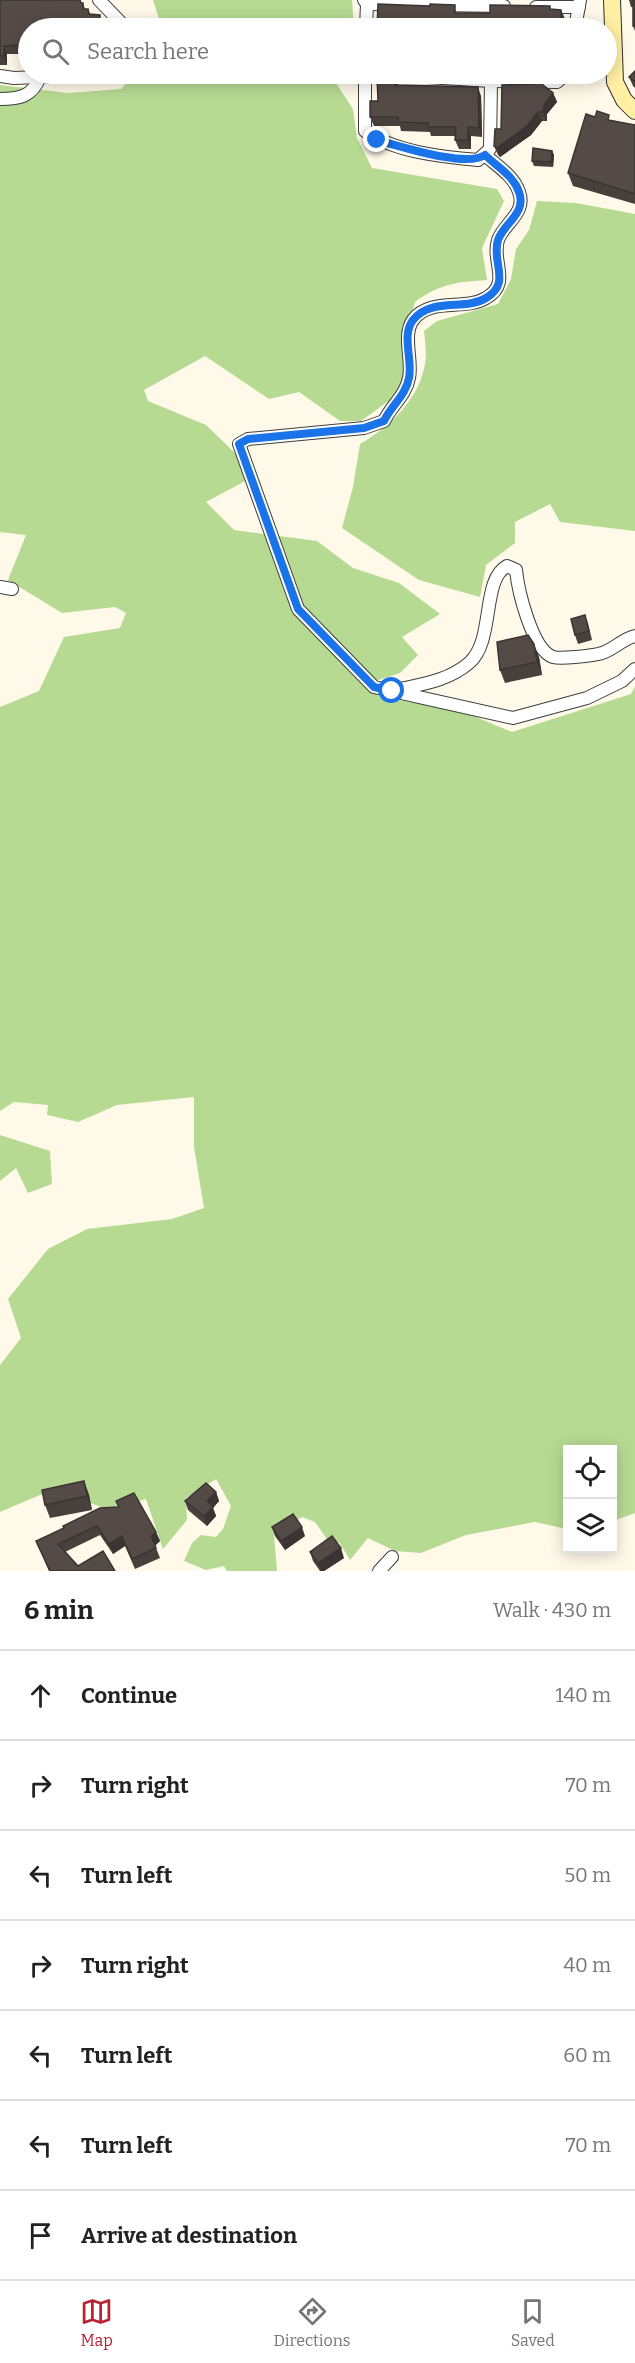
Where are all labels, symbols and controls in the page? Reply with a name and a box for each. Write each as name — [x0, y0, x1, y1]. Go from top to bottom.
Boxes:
search box — [18, 18, 617, 84]
icon: search — [39, 35, 72, 68]
text: Search here — [87, 38, 209, 65]
route end — [363, 126, 389, 152]
route start — [378, 677, 404, 703]
map controls — [563, 1445, 617, 1553]
button: locate — [563, 1445, 617, 1499]
button: layers — [563, 1499, 617, 1553]
text: 6 min — [24, 1595, 94, 1626]
text: Walk · 430 m — [493, 1598, 611, 1622]
icon: ahead — [24, 1679, 57, 1712]
text: Continue — [81, 1682, 177, 1709]
text: 140 m — [555, 1683, 611, 1707]
icon: right — [24, 1769, 57, 1802]
text: Turn right — [81, 1772, 189, 1799]
text: 70 m — [565, 1773, 611, 1797]
icon: left — [24, 1859, 57, 1892]
text: Turn left — [81, 1862, 173, 1889]
text: 50 m — [564, 1863, 611, 1887]
icon: right — [24, 1949, 57, 1982]
text: Turn right — [81, 1952, 189, 1979]
text: 40 m — [563, 1953, 611, 1977]
icon: left — [24, 2039, 57, 2072]
text: Turn left — [81, 2042, 173, 2069]
text: 60 m — [563, 2043, 611, 2067]
icon: left — [24, 2129, 57, 2162]
text: Turn left — [81, 2132, 173, 2159]
text: 70 m — [565, 2133, 611, 2157]
icon: arrive — [24, 2219, 57, 2252]
text: Arrive at destination — [81, 2222, 297, 2249]
tab: Map — [80, 2295, 113, 2350]
tab: Directions — [274, 2295, 351, 2350]
tab: Saved — [511, 2295, 555, 2350]

